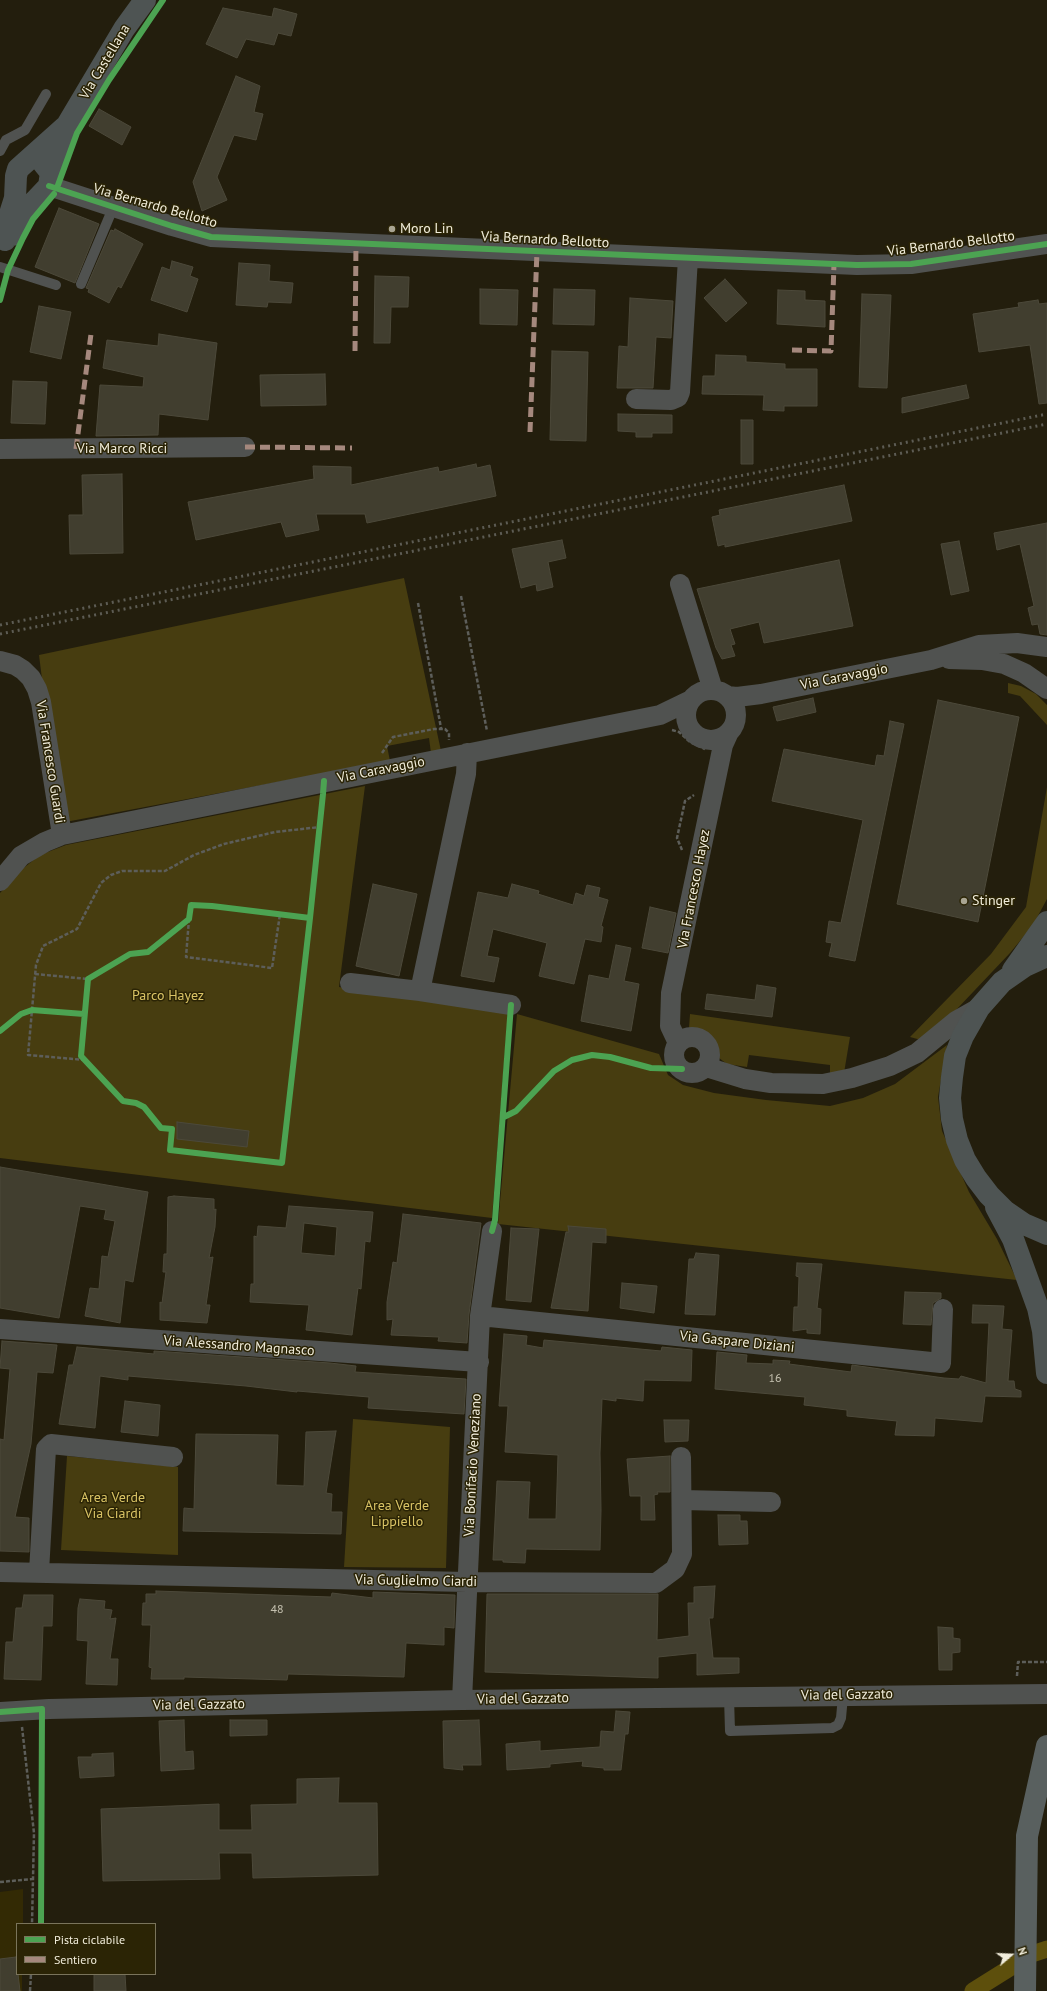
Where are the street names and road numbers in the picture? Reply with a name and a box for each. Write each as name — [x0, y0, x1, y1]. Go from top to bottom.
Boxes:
street label: Via Castellana — [76, 21, 134, 103]
street label: Via Bernardo Bellotto — [91, 180, 219, 232]
street label: Via Bernardo Bellotto — [480, 228, 610, 252]
street label: Via Bernardo Bellotto — [886, 228, 1016, 260]
street label: Via Marco Ricci — [77, 441, 167, 457]
street label: Via Caravaggio — [799, 660, 889, 694]
street label: Via Francesco Guardi — [32, 699, 68, 825]
street label: Via Caravaggio — [336, 753, 426, 787]
street label: Via Francesco Hayez — [674, 828, 714, 950]
street label: Via Gaspare Diziani — [679, 1328, 795, 1356]
street label: Via Alessandro Magnasco — [163, 1332, 315, 1360]
street label: Via Bonifacio Veneziano — [461, 1393, 485, 1537]
street label: Via Guglielmo Ciardi — [355, 1572, 477, 1590]
street label: Via del Gazzato — [801, 1686, 893, 1704]
street label: Via del Gazzato — [477, 1690, 569, 1708]
street label: Via del Gazzato — [153, 1696, 245, 1714]

